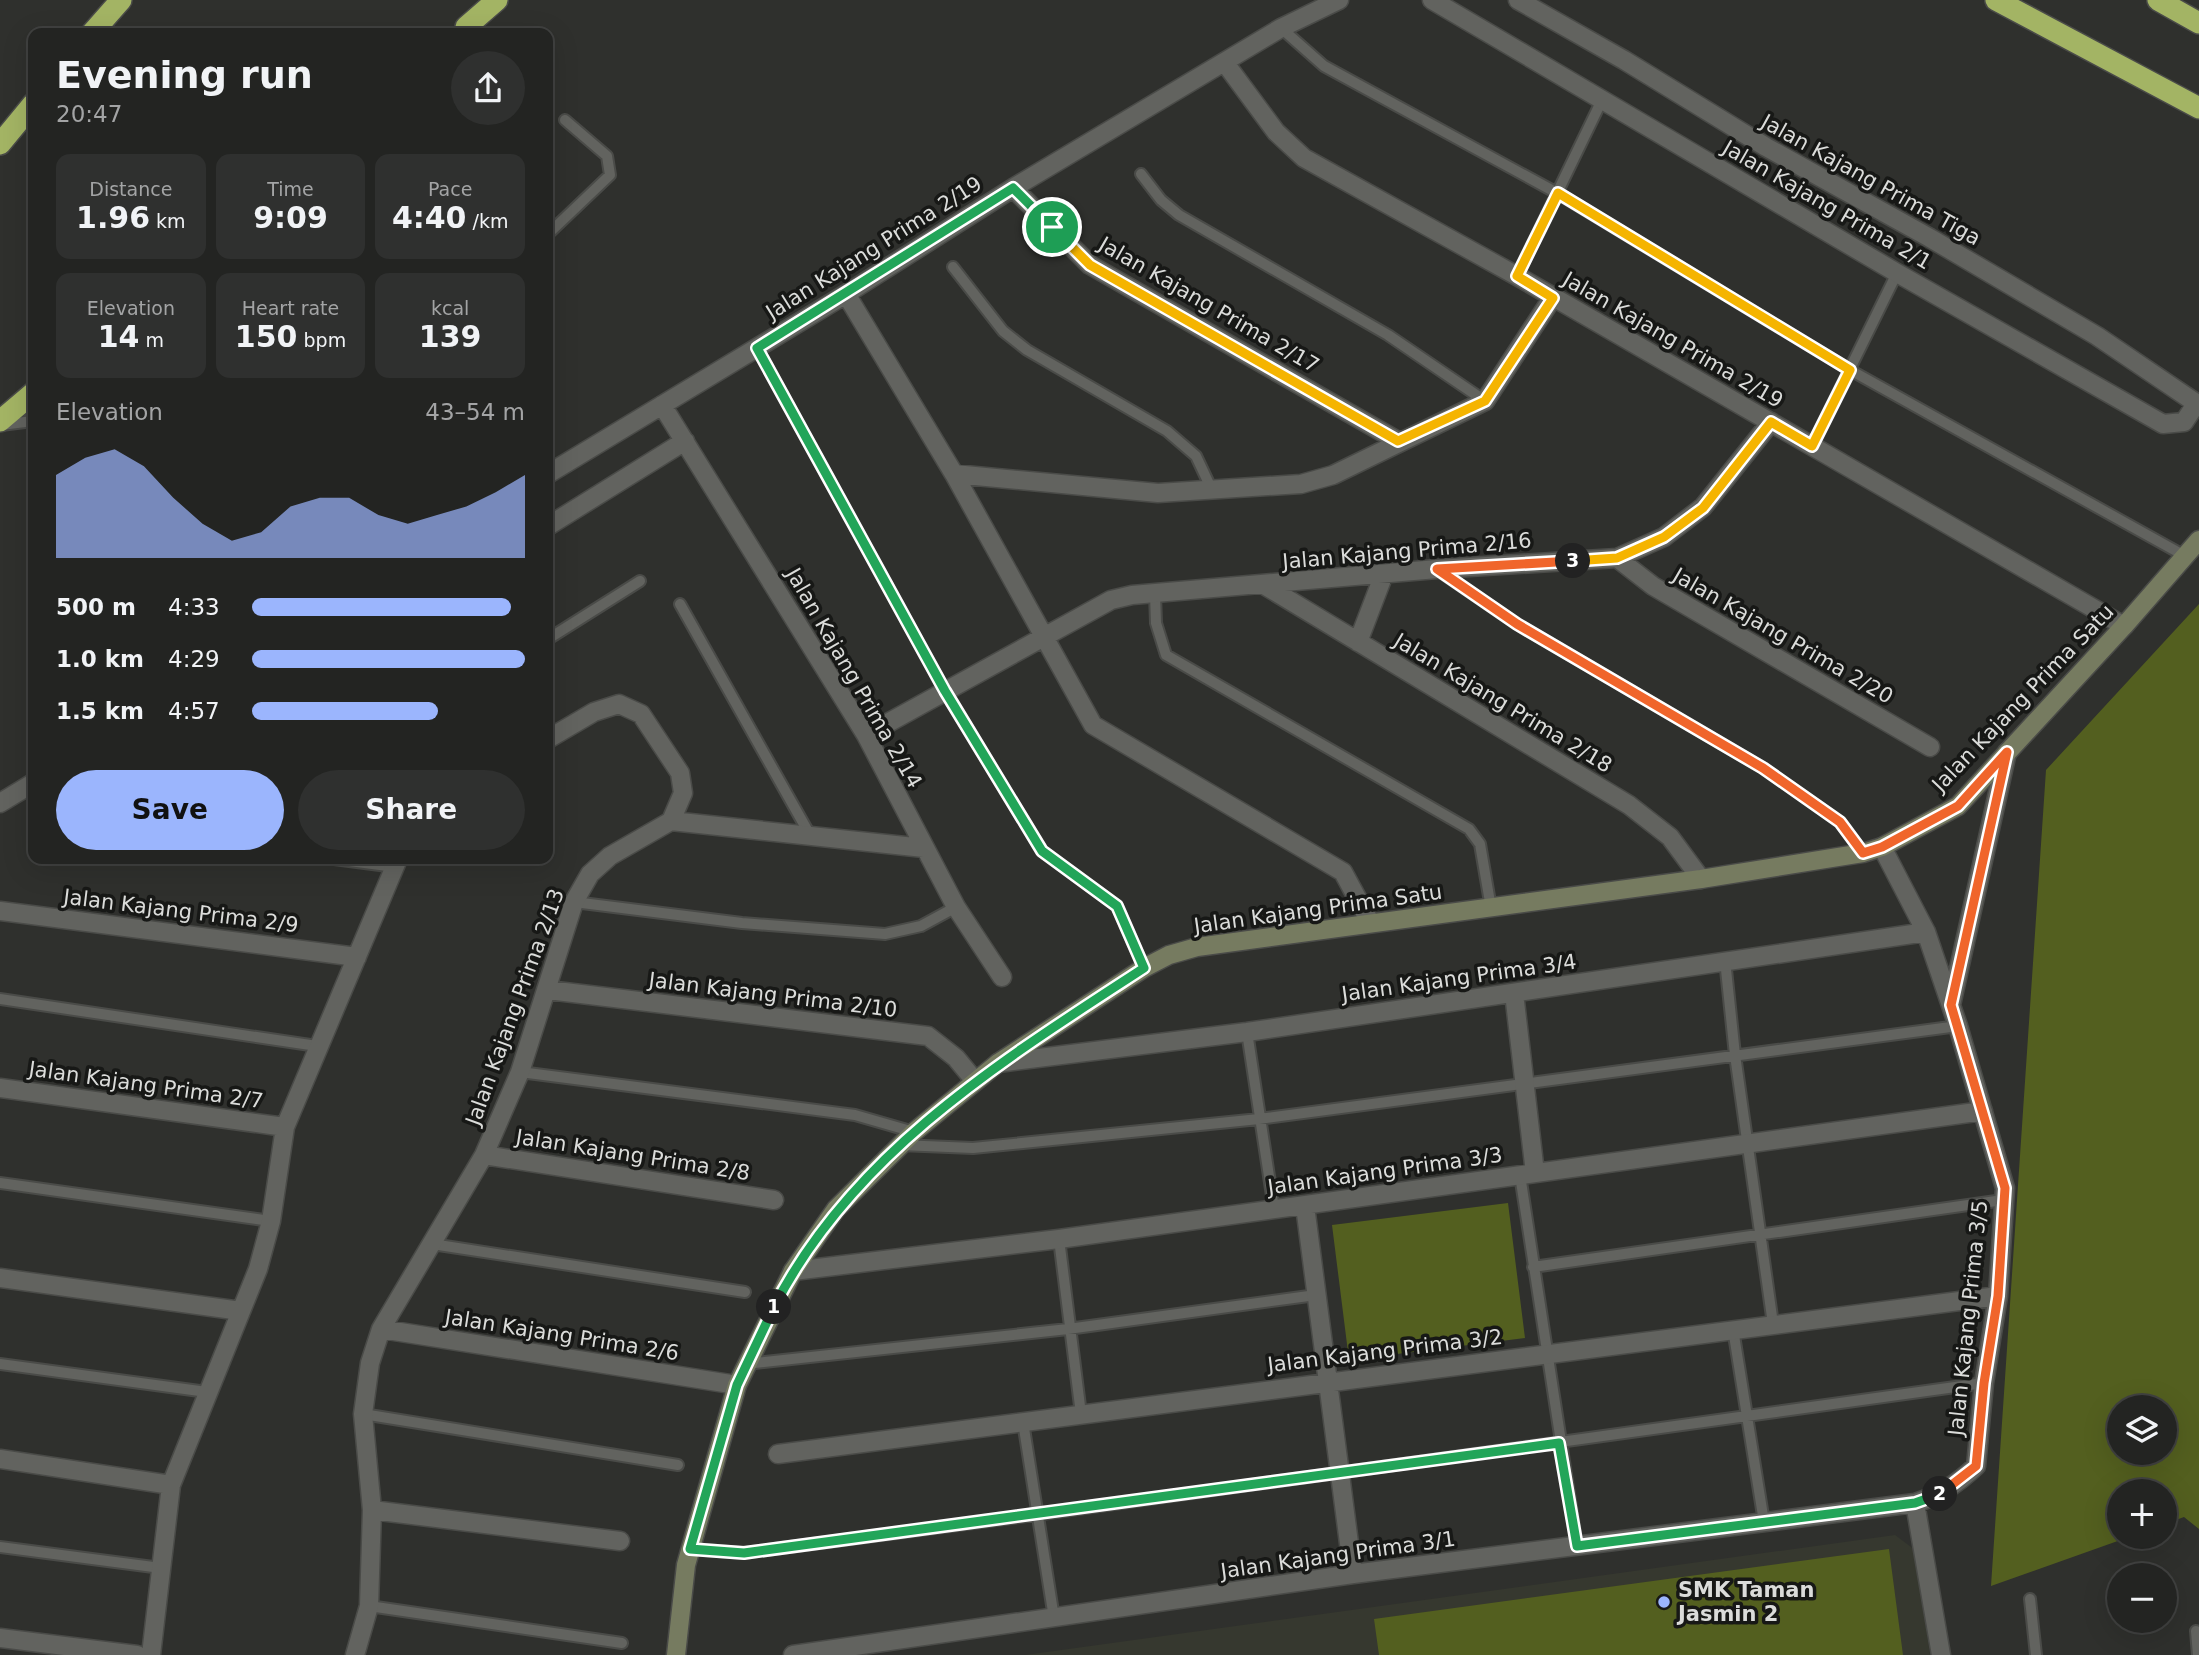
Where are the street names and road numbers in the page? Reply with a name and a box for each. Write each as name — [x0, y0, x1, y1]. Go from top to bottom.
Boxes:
street label: Jalan Kajang Prima Tiga — [1755, 109, 1985, 250]
street label: Jalan Kajang Prima 2/1 — [1717, 134, 1935, 275]
street label: Jalan Kajang Prima 2/19 — [760, 172, 986, 325]
street label: Jalan Kajang Prima 2/17 — [1093, 231, 1323, 378]
street label: Jalan Kajang Prima 2/19 — [1557, 266, 1787, 413]
street label: Jalan Kajang Prima 2/16 — [1279, 528, 1533, 574]
street label: Jalan Kajang Prima 2/14 — [780, 562, 927, 792]
street label: Jalan Kajang Prima 2/20 — [1667, 562, 1897, 709]
street label: Jalan Kajang Prima Satu — [1926, 600, 2119, 798]
street label: Jalan Kajang Prima 2/18 — [1388, 627, 1616, 778]
street label: Jalan Kajang Prima Satu — [1190, 880, 1444, 939]
street label: Jalan Kajang Prima 2/9 — [60, 884, 300, 937]
street label: Jalan Kajang Prima 2/13 — [460, 885, 569, 1130]
street label: Jalan Kajang Prima 3/4 — [1338, 950, 1578, 1007]
street label: Jalan Kajang Prima 2/10 — [645, 968, 899, 1022]
street label: Jalan Kajang Prima 2/7 — [25, 1056, 265, 1113]
street label: Jalan Kajang Prima 2/8 — [512, 1124, 752, 1185]
street label: Jalan Kajang Prima 3/3 — [1264, 1143, 1504, 1200]
street label: Jalan Kajang Prima 3/5 — [1943, 1199, 1992, 1439]
street label: Jalan Kajang Prima 2/6 — [441, 1304, 681, 1365]
street label: Jalan Kajang Prima 3/2 — [1264, 1325, 1504, 1378]
street label: Jalan Kajang Prima 3/1 — [1217, 1527, 1457, 1584]

